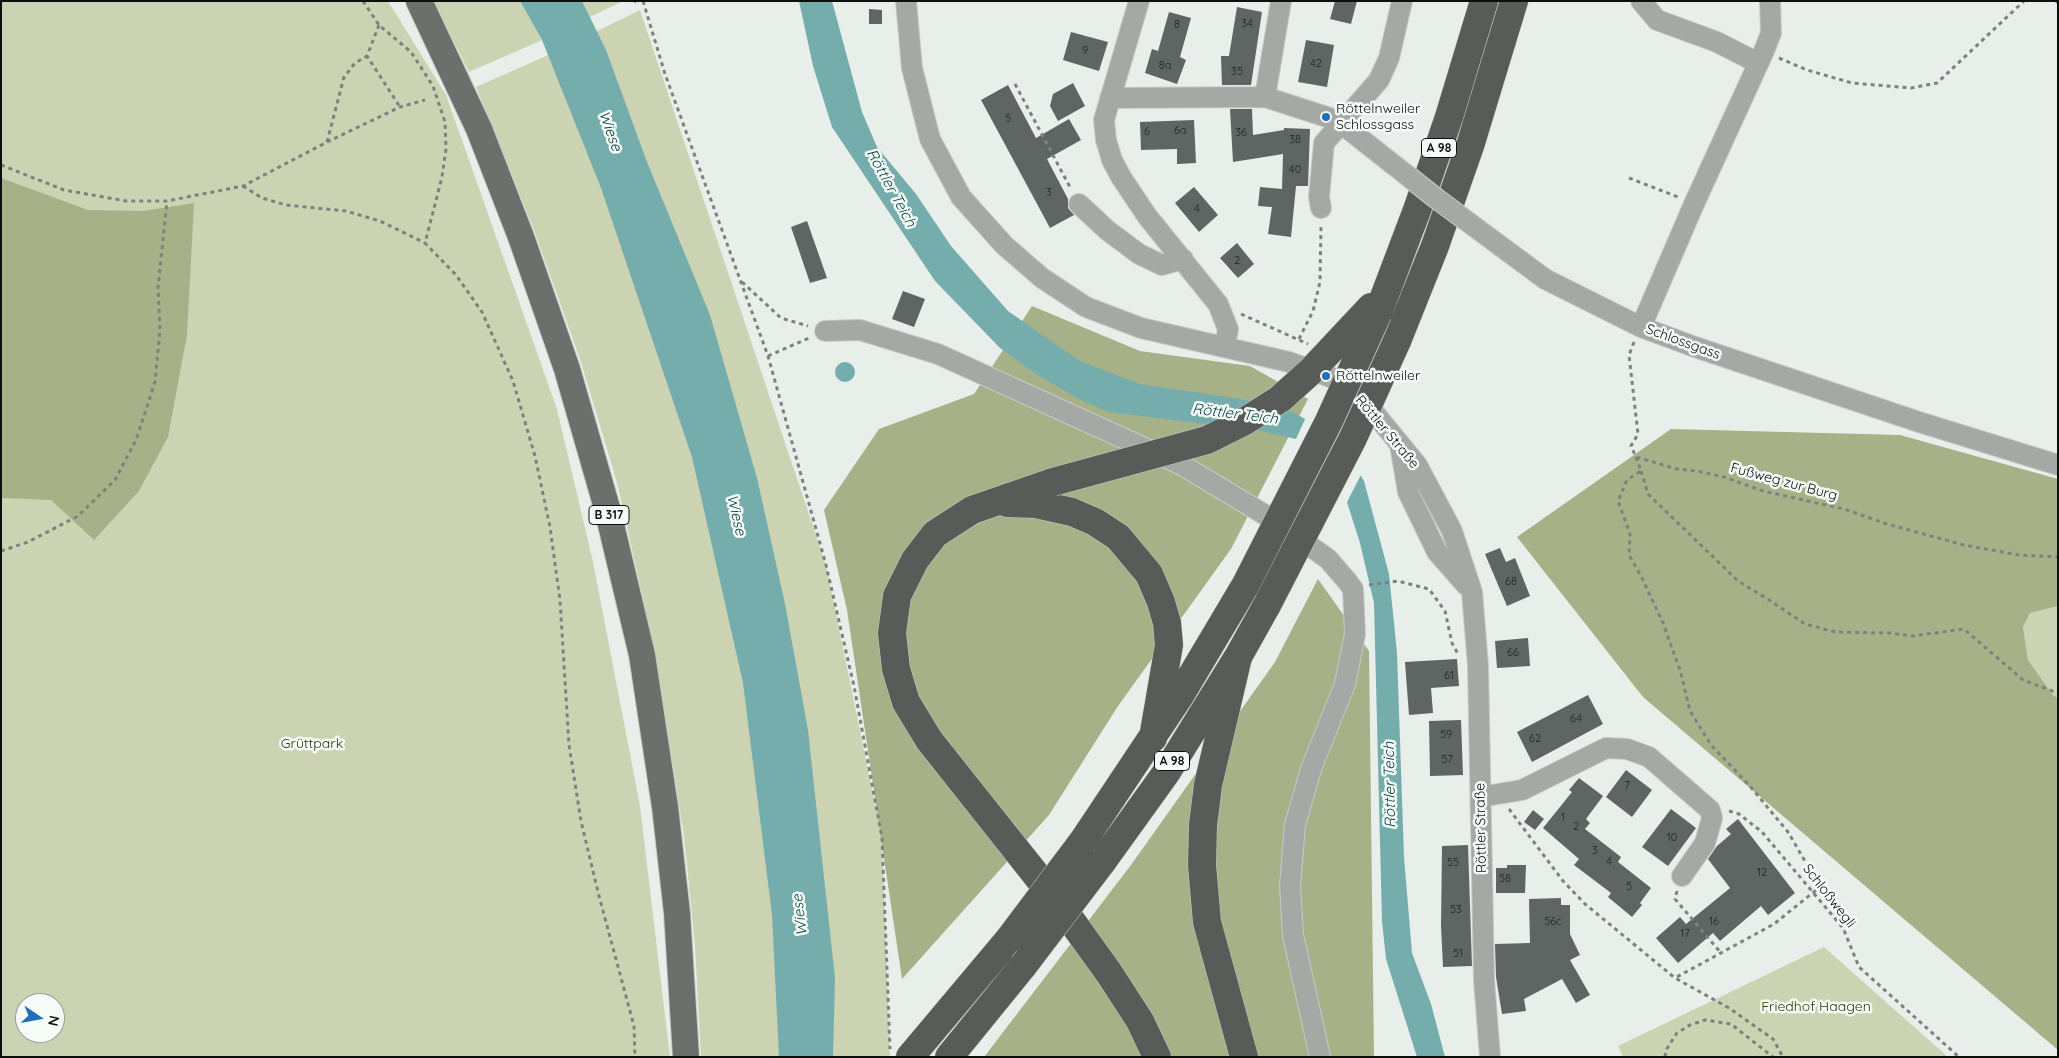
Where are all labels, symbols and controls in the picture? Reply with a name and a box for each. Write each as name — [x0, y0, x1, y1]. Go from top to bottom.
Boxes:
house number: 34 — [1241, 17, 1253, 31]
house number: 8 — [1174, 18, 1180, 32]
house number: 9 — [1082, 44, 1088, 58]
house number: 42 — [1310, 57, 1322, 71]
house number: 8a — [1159, 59, 1171, 73]
house number: 35 — [1231, 65, 1243, 79]
place label: Röttelnweiler Schlossgass — [1336, 101, 1420, 134]
water label: Wiese — [594, 108, 626, 154]
marker: Röttelnweiler Schlossgass — [1320, 111, 1332, 123]
house number: 5 — [1005, 112, 1011, 126]
house number: 6a — [1174, 124, 1186, 138]
house number: 6 — [1144, 125, 1150, 139]
house number: 36 — [1235, 126, 1247, 140]
house number: 38 — [1289, 133, 1301, 147]
road number: A 98 — [1422, 138, 1456, 158]
water label: Röttler Teich — [862, 146, 920, 230]
house number: 40 — [1289, 163, 1301, 177]
house number: 3 — [1046, 186, 1052, 200]
house number: 4 — [1194, 202, 1200, 216]
house number: 2 — [1234, 254, 1240, 268]
street label: Schlossgass — [1643, 321, 1723, 363]
place label: Röttelnweiler — [1336, 368, 1420, 384]
marker: Röttelnweiler — [1320, 370, 1332, 382]
street label: Röttler Straße — [1352, 392, 1422, 472]
water label: Röttler Teich — [1191, 400, 1279, 428]
street label: Fußweg zur Burg — [1729, 460, 1839, 504]
water label: Wiese — [723, 493, 749, 537]
road number: B 317 — [589, 506, 629, 524]
house number: 68 — [1505, 575, 1517, 589]
house number: 66 — [1507, 646, 1519, 660]
house number: 61 — [1444, 669, 1454, 683]
house number: 64 — [1570, 712, 1582, 726]
house number: 59 — [1440, 728, 1452, 742]
house number: 62 — [1529, 732, 1541, 746]
park label: Grüttpark — [281, 736, 343, 752]
water label: Röttler Teich — [1380, 742, 1400, 828]
road number: A 98 — [1154, 751, 1190, 770]
house number: 57 — [1441, 753, 1453, 767]
house number: 7 — [1624, 779, 1630, 793]
street label: Röttler Straße — [1472, 783, 1490, 873]
house number: 1 — [1561, 811, 1565, 825]
house number: 2 — [1573, 820, 1579, 834]
house number: 10 — [1667, 831, 1677, 845]
house number: 3 — [1592, 844, 1598, 858]
house number: 4 — [1606, 855, 1612, 869]
house number: 55 — [1447, 856, 1459, 870]
street label: Schloßwegli — [1799, 861, 1859, 931]
house number: 12 — [1757, 866, 1767, 880]
house number: 58 — [1499, 872, 1511, 886]
house number: 5 — [1626, 880, 1632, 894]
water label: Wiese — [789, 893, 811, 937]
house number: 53 — [1450, 903, 1462, 917]
house number: 56c — [1544, 915, 1562, 929]
house number: 16 — [1709, 915, 1719, 929]
house number: 17 — [1680, 927, 1690, 941]
house number: 51 — [1453, 947, 1463, 961]
north arrow — [15, 993, 65, 1043]
park label: Friedhof Haagen — [1761, 999, 1871, 1015]
text: N — [44, 1014, 64, 1028]

